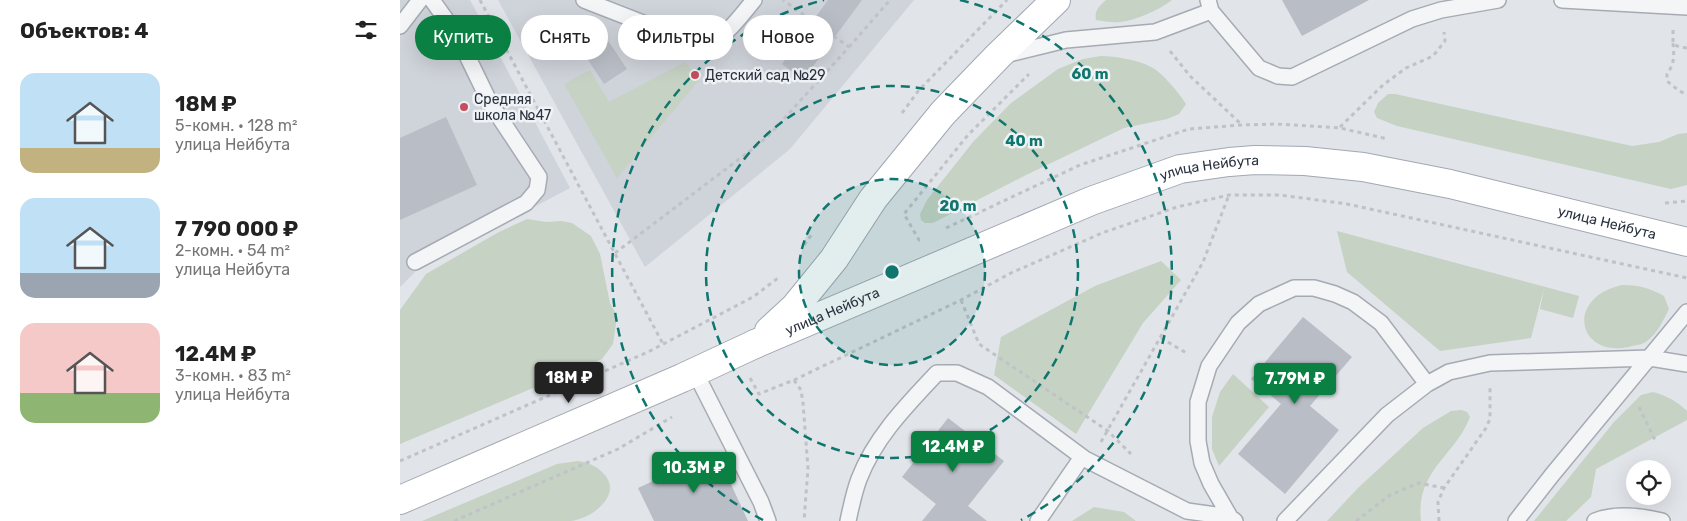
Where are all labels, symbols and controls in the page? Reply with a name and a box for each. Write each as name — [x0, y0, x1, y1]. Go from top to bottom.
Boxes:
chip: Купить — [415, 15, 511, 60]
chip: Снять — [521, 15, 608, 60]
chip: Фильтры — [618, 15, 733, 60]
chip: Новое — [743, 15, 833, 60]
icon: filters — [352, 16, 380, 44]
text: Объектов: 4 — [20, 18, 149, 43]
text: 60 m — [1072, 65, 1108, 83]
place label: Детский сад №29 — [705, 67, 826, 84]
marker: Детский сад №29 — [689, 69, 701, 81]
text: 18M ₽ — [175, 91, 237, 116]
place label: Средняя школа №47 — [474, 91, 551, 124]
icon: home — [60, 93, 120, 153]
marker: Средняя школа №47 — [458, 101, 470, 113]
text: 5-комн. · 128 m² — [175, 116, 297, 135]
text: 40 m — [1005, 132, 1043, 150]
text: улица Нейбута — [175, 135, 290, 154]
street label: улица Нейбута — [1157, 151, 1259, 184]
text: 20 m — [940, 197, 976, 215]
street label: улица Нейбута — [1556, 202, 1658, 243]
text: 7 790 000 ₽ — [175, 216, 298, 241]
icon: home — [60, 218, 120, 278]
text: 2-комн. · 54 m² — [175, 241, 290, 260]
text: улица Нейбута — [175, 260, 290, 279]
centre of rings — [883, 263, 901, 281]
street label: улица Нейбута — [783, 284, 882, 339]
text: 12.4M ₽ — [175, 341, 256, 366]
icon: home — [60, 343, 120, 403]
pin: 18M ₽ — [534, 362, 604, 404]
pin: 7.79M ₽ — [1249, 362, 1341, 405]
text: 3-комн. · 83 m² — [175, 366, 291, 385]
text: 18M ₽ — [546, 368, 592, 387]
text: 7.79M ₽ — [1265, 369, 1325, 388]
text: улица Нейбута — [175, 385, 290, 404]
pin: 12.4M ₽ — [907, 430, 999, 473]
text: 12.4M ₽ — [922, 437, 984, 456]
pin: 10.3M ₽ — [648, 452, 740, 494]
text: 10.3M ₽ — [663, 458, 725, 477]
map controls — [1626, 460, 1671, 505]
button: locate — [1626, 460, 1671, 505]

